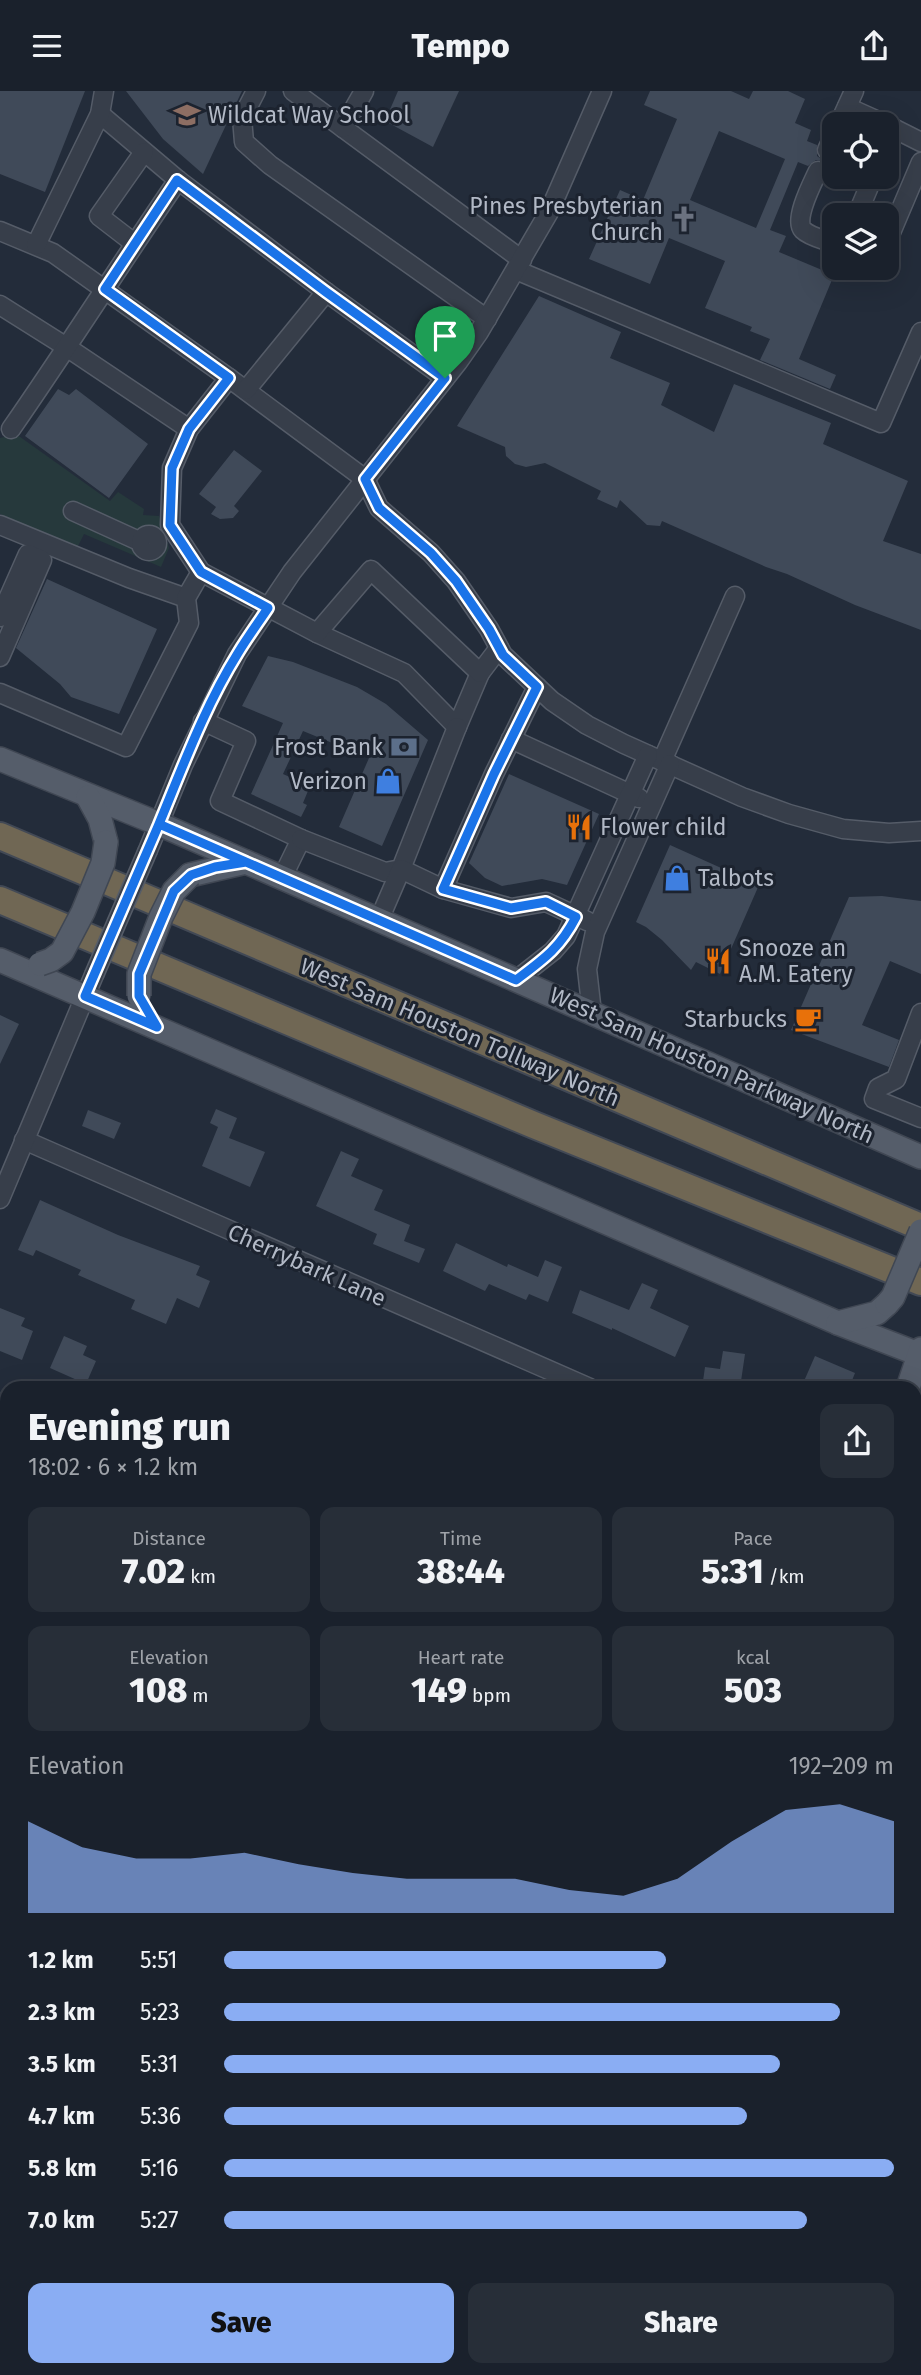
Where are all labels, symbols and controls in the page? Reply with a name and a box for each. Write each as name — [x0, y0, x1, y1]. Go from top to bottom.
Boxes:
icon: menu — [28, 27, 66, 65]
text: Tempo — [411, 27, 510, 65]
icon: share — [855, 27, 893, 65]
school or university icon: Wildcat Way School — [172, 100, 202, 130]
place label: Wildcat Way School — [208, 101, 410, 129]
map controls — [822, 112, 899, 280]
button: locate — [822, 112, 899, 189]
place label: Pines Presbyterian Church — [469, 192, 663, 246]
button: layers — [822, 203, 899, 280]
church icon: Pines Presbyterian Church — [669, 204, 699, 234]
pin — [415, 306, 475, 378]
icon: arrive — [426, 317, 464, 355]
bank icon: Frost Bank — [389, 732, 419, 762]
place label: Frost Bank — [274, 733, 383, 761]
shop icon: Verizon — [373, 766, 403, 796]
place label: Verizon — [290, 767, 367, 795]
restaurant icon: Flower child — [564, 812, 594, 842]
place label: Flower child — [600, 813, 726, 841]
shop icon: Talbots — [662, 863, 692, 893]
place label: Talbots — [698, 864, 774, 892]
place label: Snooze an A.M. Eatery — [739, 934, 853, 988]
restaurant icon: Snooze an A.M. Eatery — [703, 946, 733, 976]
street label: West Sam Houston Tollway North — [296, 952, 624, 1112]
street label: West Sam Houston Parkway North — [545, 981, 879, 1149]
cafe icon: Starbucks — [793, 1004, 823, 1034]
place label: Starbucks — [684, 1005, 787, 1033]
street label: Cherrybark Lane — [224, 1218, 390, 1312]
text: Evening run — [28, 1404, 231, 1450]
button: share — [820, 1404, 894, 1478]
text: 18:02 · 6 × 1.2 km — [28, 1453, 198, 1481]
text: Distance — [132, 1527, 206, 1550]
text: Time — [440, 1527, 482, 1550]
text: Pace — [733, 1527, 773, 1550]
text: 7.02 — [122, 1550, 185, 1592]
text: 38:44 — [417, 1550, 505, 1592]
text: 5:31 — [701, 1550, 764, 1592]
text: km — [185, 1565, 216, 1588]
text: /km — [764, 1565, 805, 1588]
text: Elevation — [129, 1646, 209, 1669]
text: Heart rate — [418, 1646, 504, 1669]
text: kcal — [736, 1646, 770, 1669]
text: 108 — [129, 1669, 187, 1711]
text: 149 — [411, 1669, 467, 1711]
text: 503 — [724, 1669, 782, 1711]
text: m — [187, 1684, 209, 1707]
text: bpm — [467, 1684, 511, 1707]
text: Elevation — [28, 1752, 124, 1780]
text: 192–209 m — [789, 1752, 894, 1780]
text: 1.2 km — [28, 1946, 94, 1974]
text: 5:51 — [140, 1946, 177, 1974]
text: 2.3 km — [28, 1998, 95, 2026]
text: 5:23 — [140, 1998, 180, 2026]
text: 3.5 km — [28, 2050, 96, 2078]
text: 5:31 — [140, 2050, 178, 2078]
text: 4.7 km — [28, 2102, 95, 2130]
text: 5:36 — [140, 2102, 181, 2130]
text: 5.8 km — [28, 2154, 97, 2182]
text: 5:16 — [140, 2154, 178, 2182]
text: 7.0 km — [28, 2206, 95, 2234]
text: 5:27 — [140, 2206, 178, 2234]
button: Save — [28, 2283, 454, 2363]
button: Share — [468, 2283, 894, 2363]

